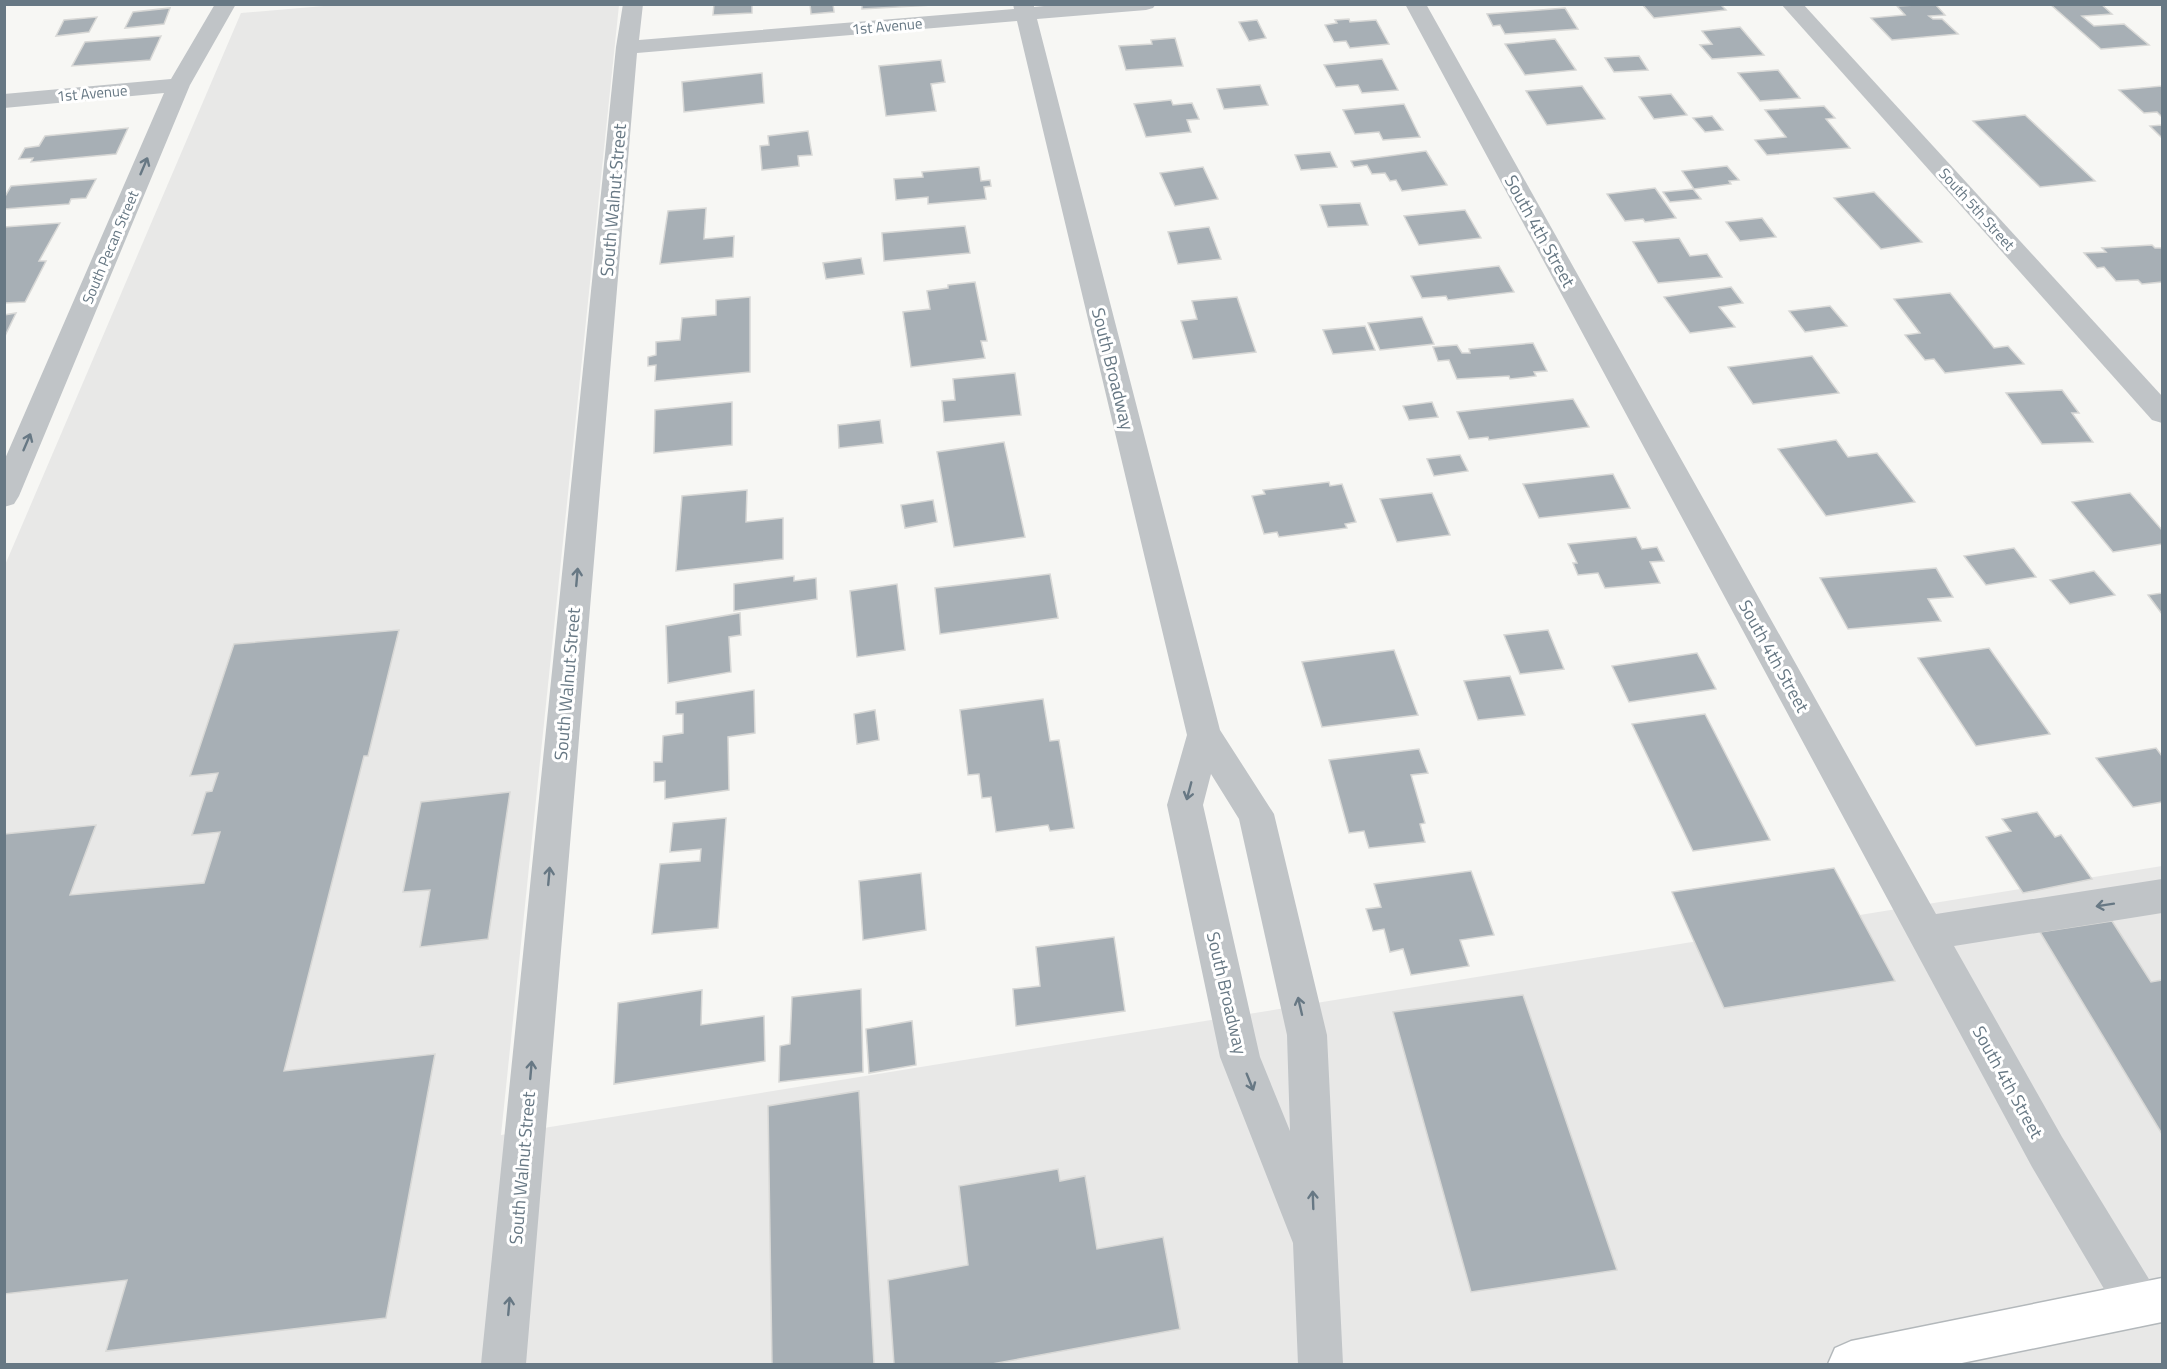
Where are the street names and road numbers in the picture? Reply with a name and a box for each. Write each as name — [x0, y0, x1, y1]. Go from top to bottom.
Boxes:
street label: 1st Avenue — [851, 11, 923, 41]
street label: 1st Avenue — [56, 78, 128, 108]
street label: South Walnut Street — [593, 122, 633, 278]
street label: South 5th Street — [1934, 163, 2021, 256]
street label: South 4th Street — [1498, 170, 1582, 293]
street label: South Pecan Street — [76, 186, 145, 307]
street label: South Broadway — [1085, 305, 1141, 433]
street label: South 4th Street — [1732, 595, 1816, 718]
street label: South Walnut Street — [547, 606, 587, 762]
street label: South Broadway — [1200, 929, 1254, 1057]
street label: South 4th Street — [1966, 1021, 2050, 1144]
street label: South Walnut Street — [502, 1090, 542, 1246]

